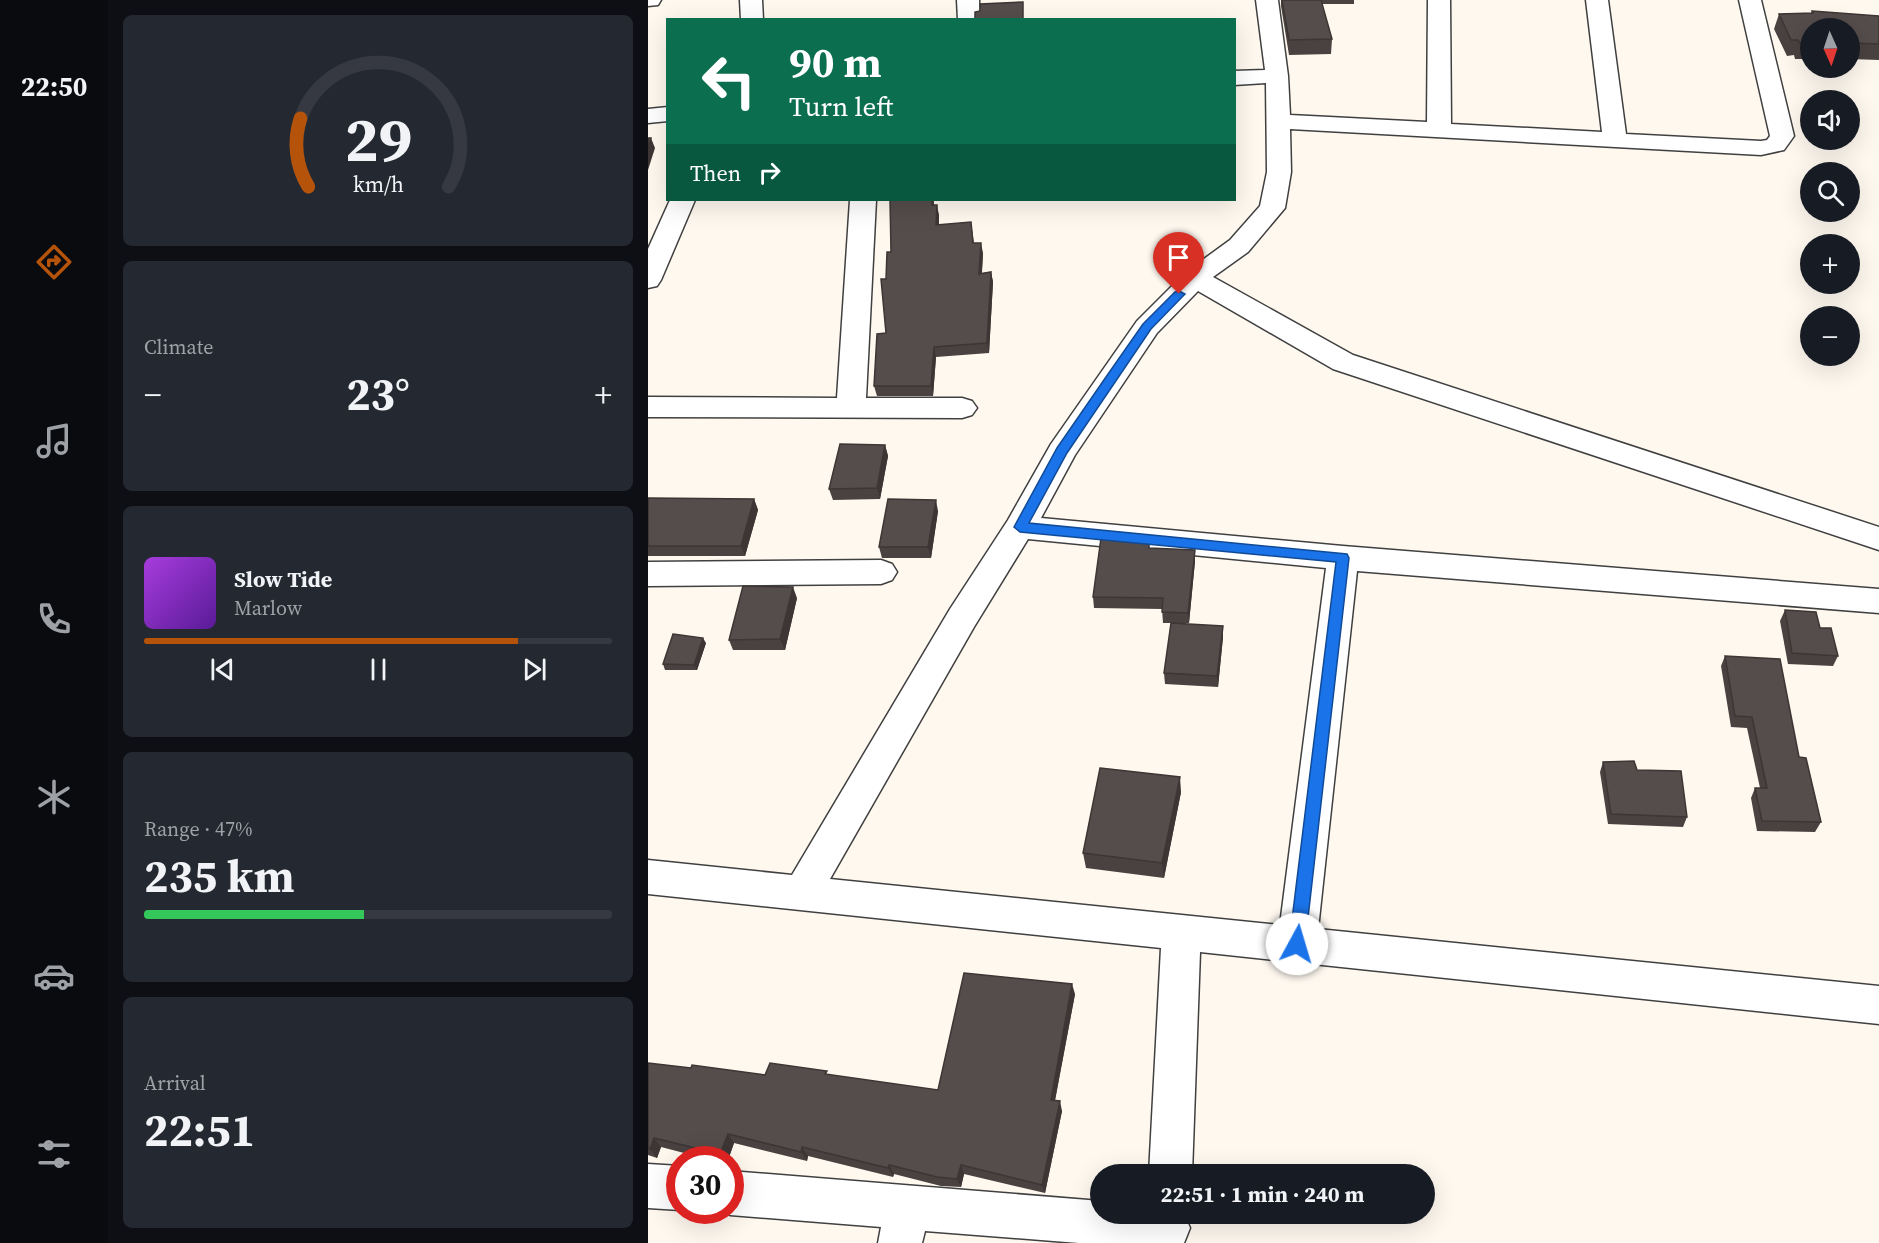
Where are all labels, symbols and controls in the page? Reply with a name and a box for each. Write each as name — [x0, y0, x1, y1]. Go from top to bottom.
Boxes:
north arrow — [1800, 18, 1860, 78]
map controls — [1800, 18, 1860, 366]
text: 90 m — [789, 33, 882, 91]
icon: left — [690, 42, 768, 120]
text: 22:50 — [21, 68, 87, 105]
text: Turn left — [789, 88, 893, 125]
button: sound — [1800, 90, 1860, 150]
text: 29 — [344, 96, 412, 182]
icon: right — [753, 156, 786, 189]
text: Then — [690, 158, 741, 188]
button: search — [1800, 162, 1860, 222]
text: km/h — [352, 171, 404, 200]
pin — [1153, 232, 1204, 294]
button: + — [1800, 234, 1860, 294]
icon: directions — [33, 241, 75, 283]
icon: arrive — [1162, 241, 1195, 274]
button: − — [1800, 306, 1860, 366]
text: Climate — [144, 333, 213, 361]
text: 23° — [346, 363, 410, 425]
text: − — [144, 372, 162, 417]
text: + — [594, 372, 612, 417]
icon: music — [33, 420, 75, 462]
text: Slow Tide — [234, 564, 332, 594]
text: Marlow — [234, 594, 302, 622]
icon: phone — [33, 598, 75, 640]
icon: previous — [206, 653, 239, 686]
icon: pause — [362, 653, 395, 686]
icon: next — [518, 653, 551, 686]
icon: climate — [33, 776, 75, 818]
text: Range · 47% — [144, 815, 253, 843]
text: 235 km — [144, 845, 295, 907]
position arrow — [1265, 912, 1329, 976]
icon: car — [33, 955, 75, 997]
text: Arrival — [144, 1069, 206, 1097]
text: 22:51 — [144, 1099, 255, 1161]
icon: filters — [33, 1133, 75, 1175]
speed limit sign: 30 — [666, 1146, 744, 1224]
text: 22:51 · 1 min · 240 m — [1161, 1179, 1364, 1209]

